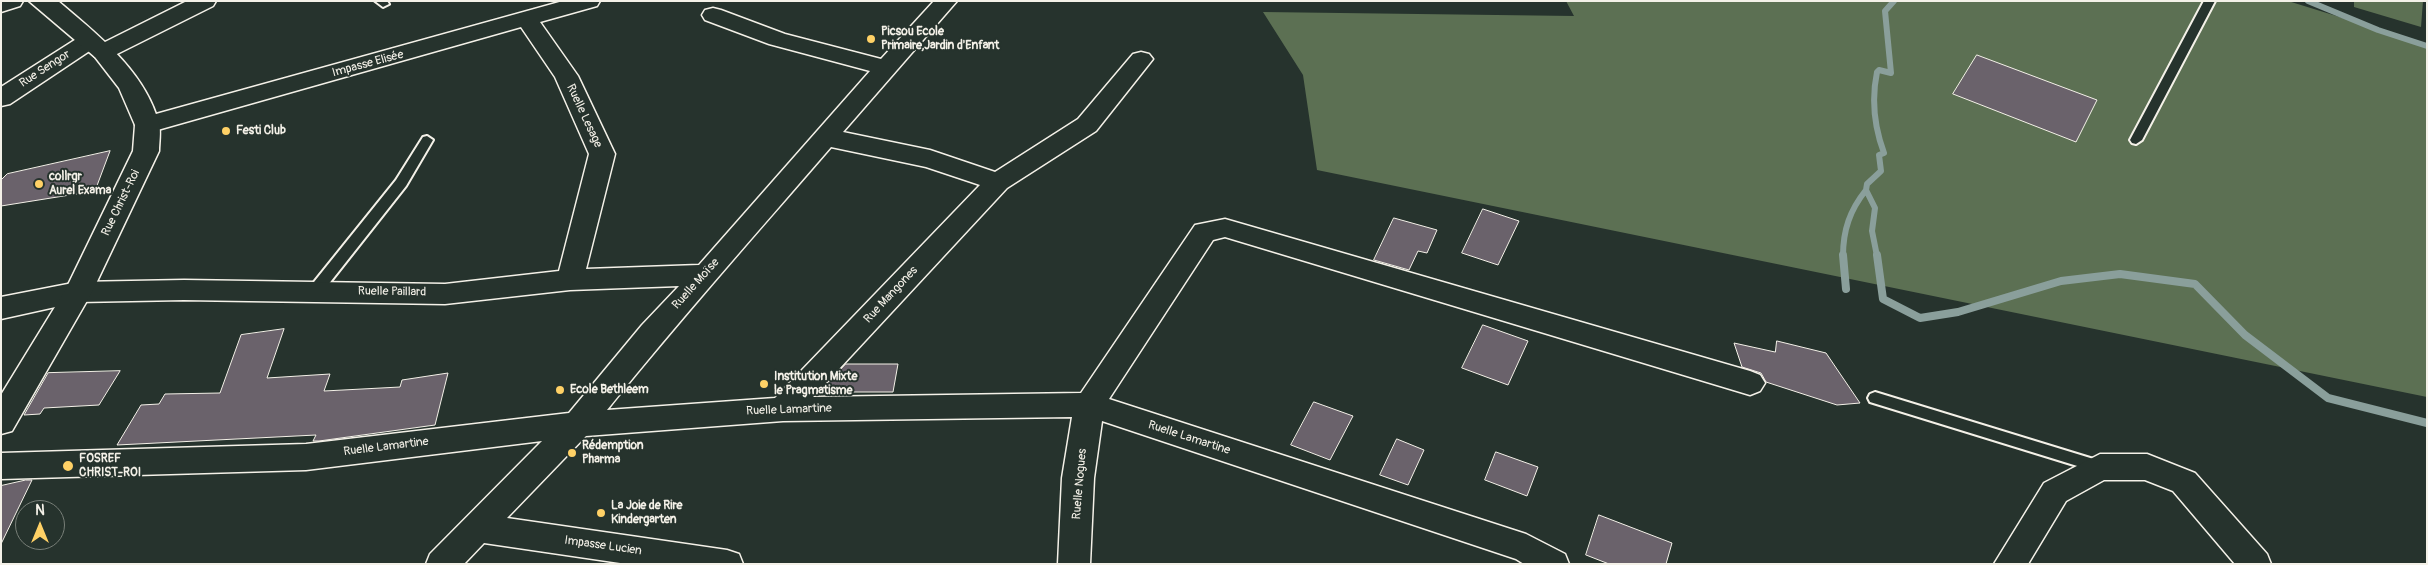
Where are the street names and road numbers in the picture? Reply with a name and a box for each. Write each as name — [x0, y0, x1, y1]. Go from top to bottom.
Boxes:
street label: Rue Sengor — [17, 47, 73, 91]
street label: Impasse Elisée — [331, 48, 405, 80]
street label: Ruelle Lesage — [563, 82, 605, 150]
street label: Rue Christ-Roi — [99, 168, 143, 238]
street label: Ruelle Moïse — [669, 256, 723, 312]
street label: Rue Mangones — [861, 264, 921, 326]
street label: Ruelle Paillard — [358, 284, 426, 300]
street label: Ruelle Lamartine — [746, 401, 832, 419]
street label: Ruelle Lamartine — [1146, 418, 1232, 458]
street label: Ruelle Lamartine — [343, 435, 429, 459]
street label: Ruelle Nogues — [1070, 448, 1090, 520]
street label: Impasse Lucien — [563, 533, 643, 559]

